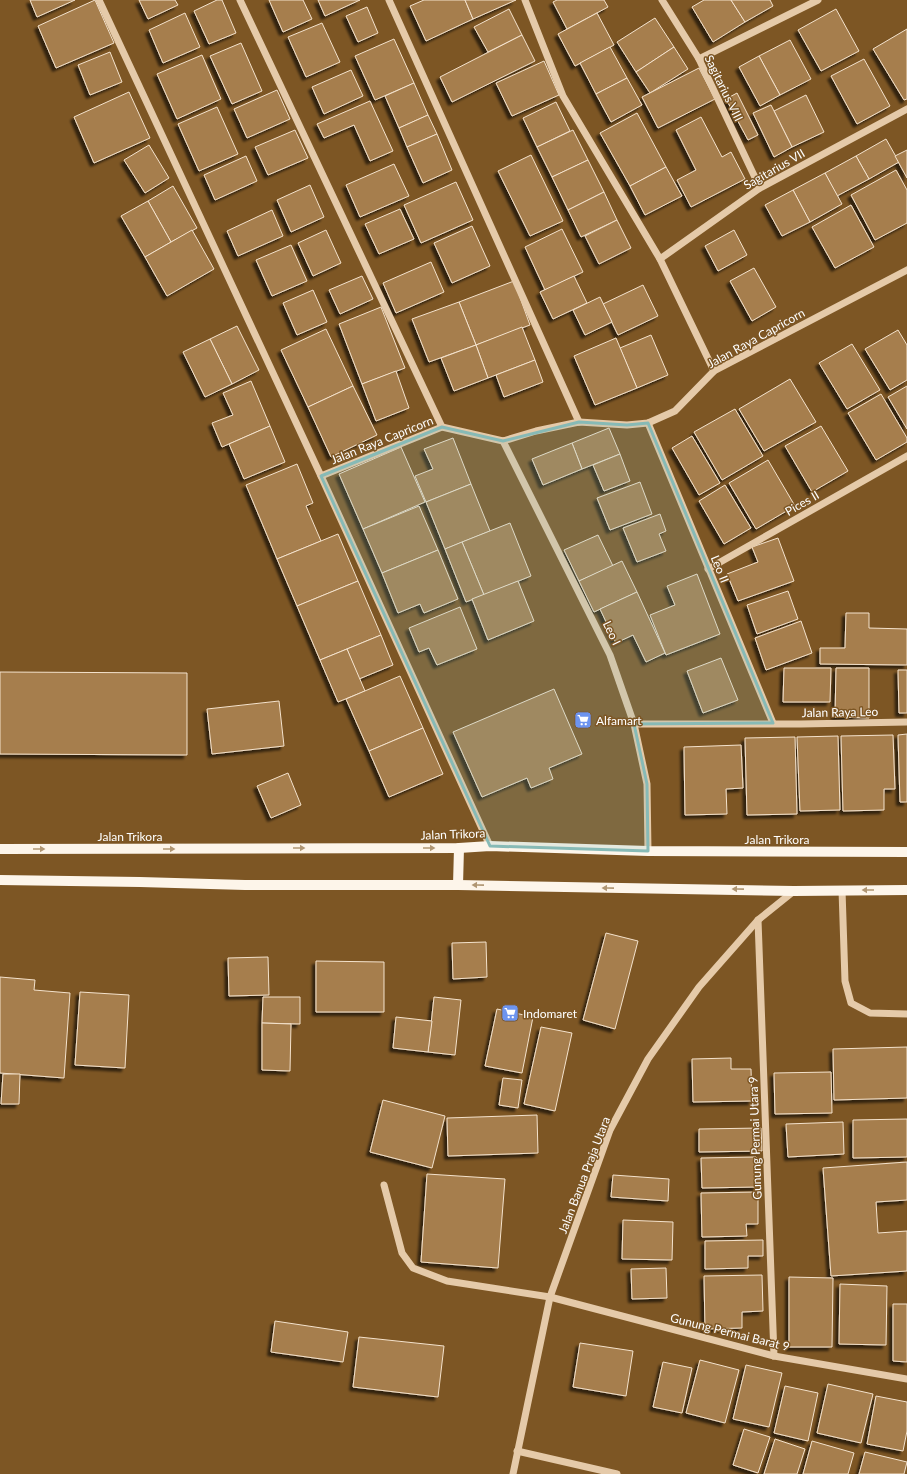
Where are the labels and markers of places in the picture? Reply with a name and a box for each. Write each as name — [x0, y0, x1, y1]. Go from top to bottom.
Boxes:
supermarket icon: Alfamart — [573, 710, 593, 730]
place label: Alfamart — [596, 713, 642, 728]
supermarket icon: Indomaret — [500, 1003, 520, 1023]
place label: Indomaret — [523, 1006, 578, 1021]

